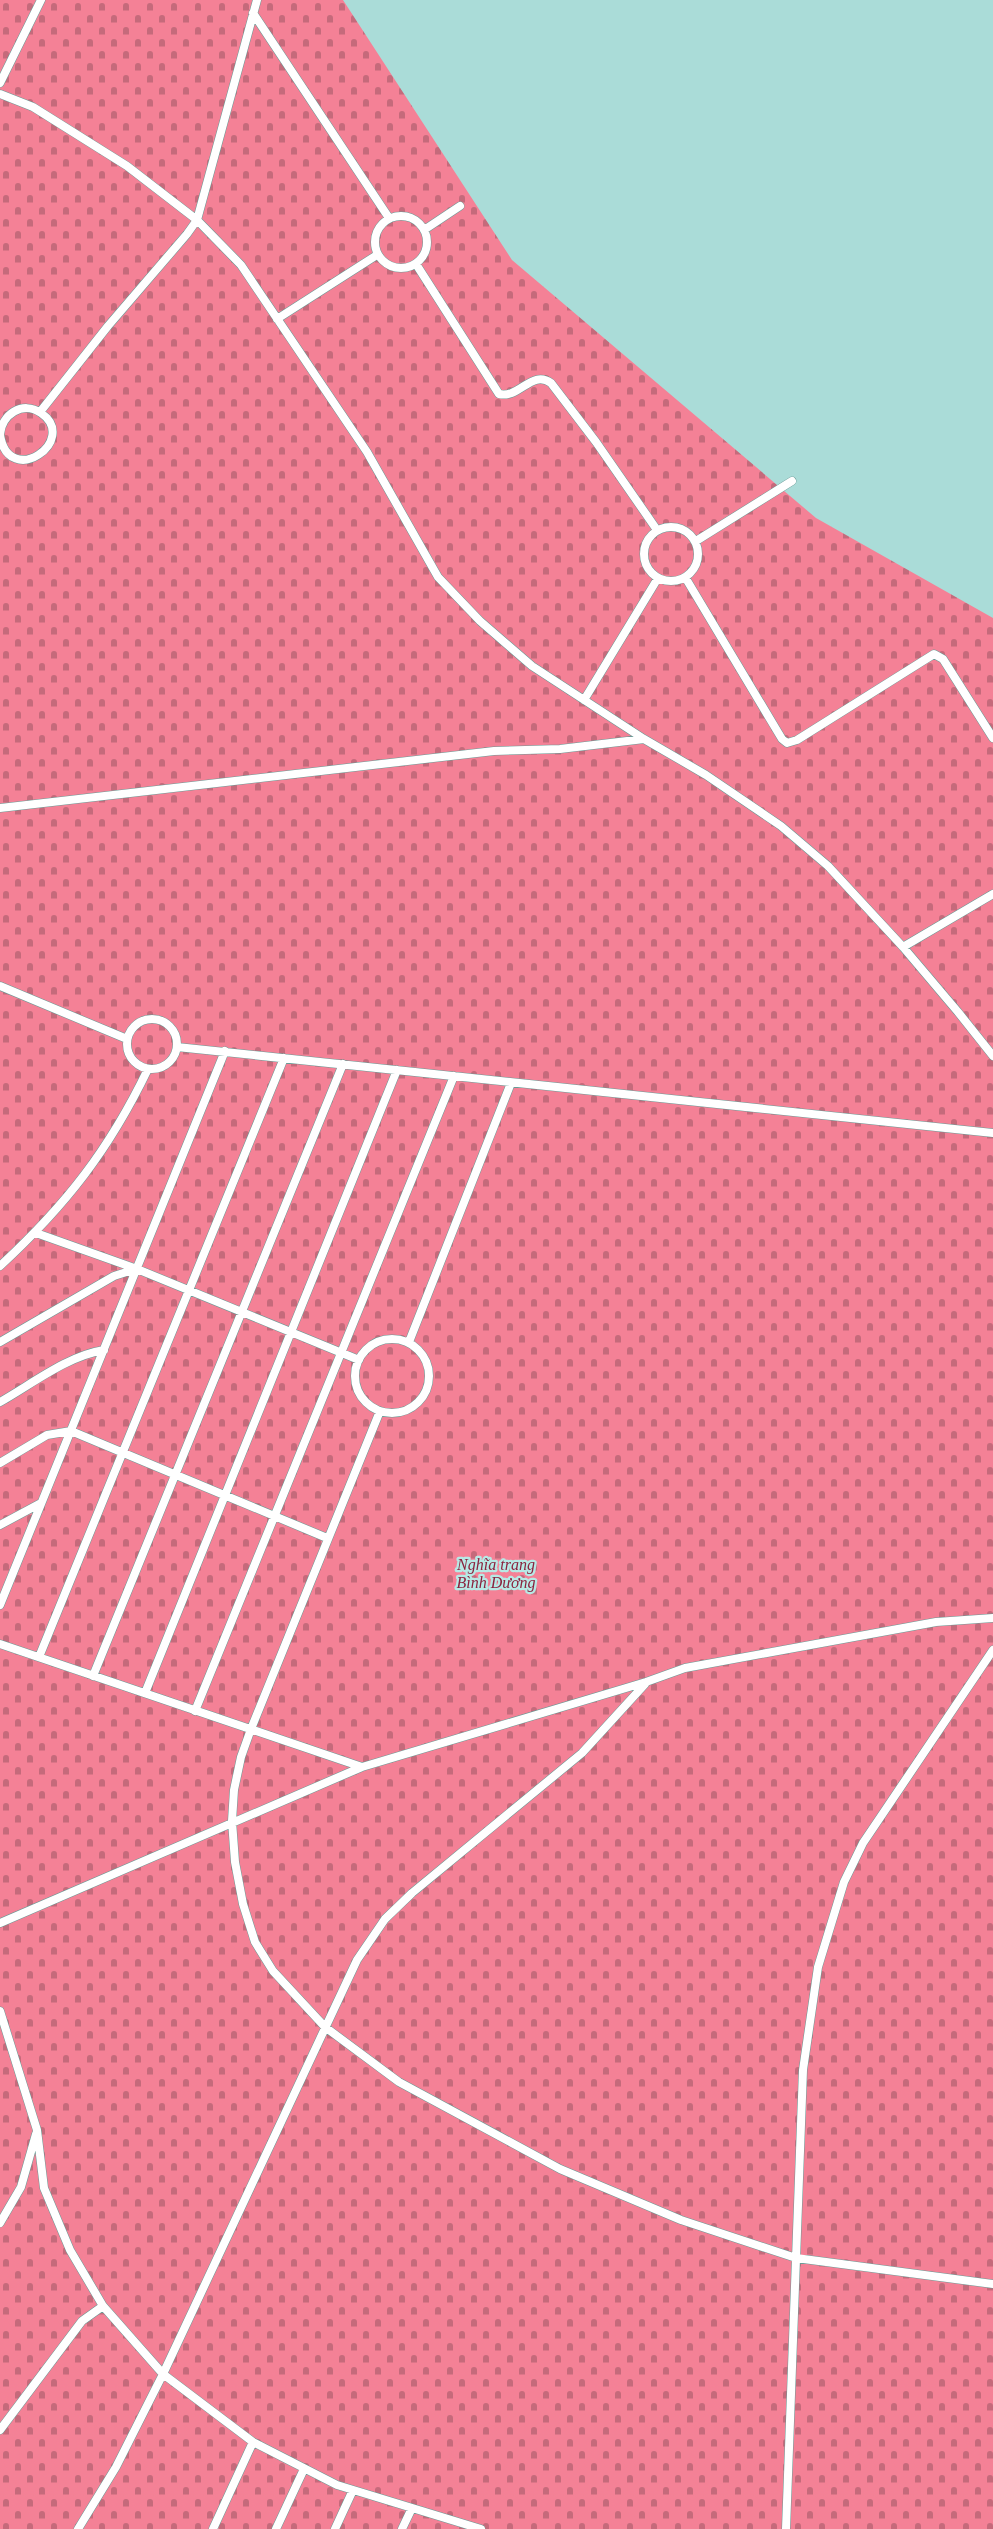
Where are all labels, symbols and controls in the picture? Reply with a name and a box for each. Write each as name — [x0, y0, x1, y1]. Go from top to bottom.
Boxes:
park label: Nghĩa trang Bình Dương — [456, 1556, 536, 1592]

